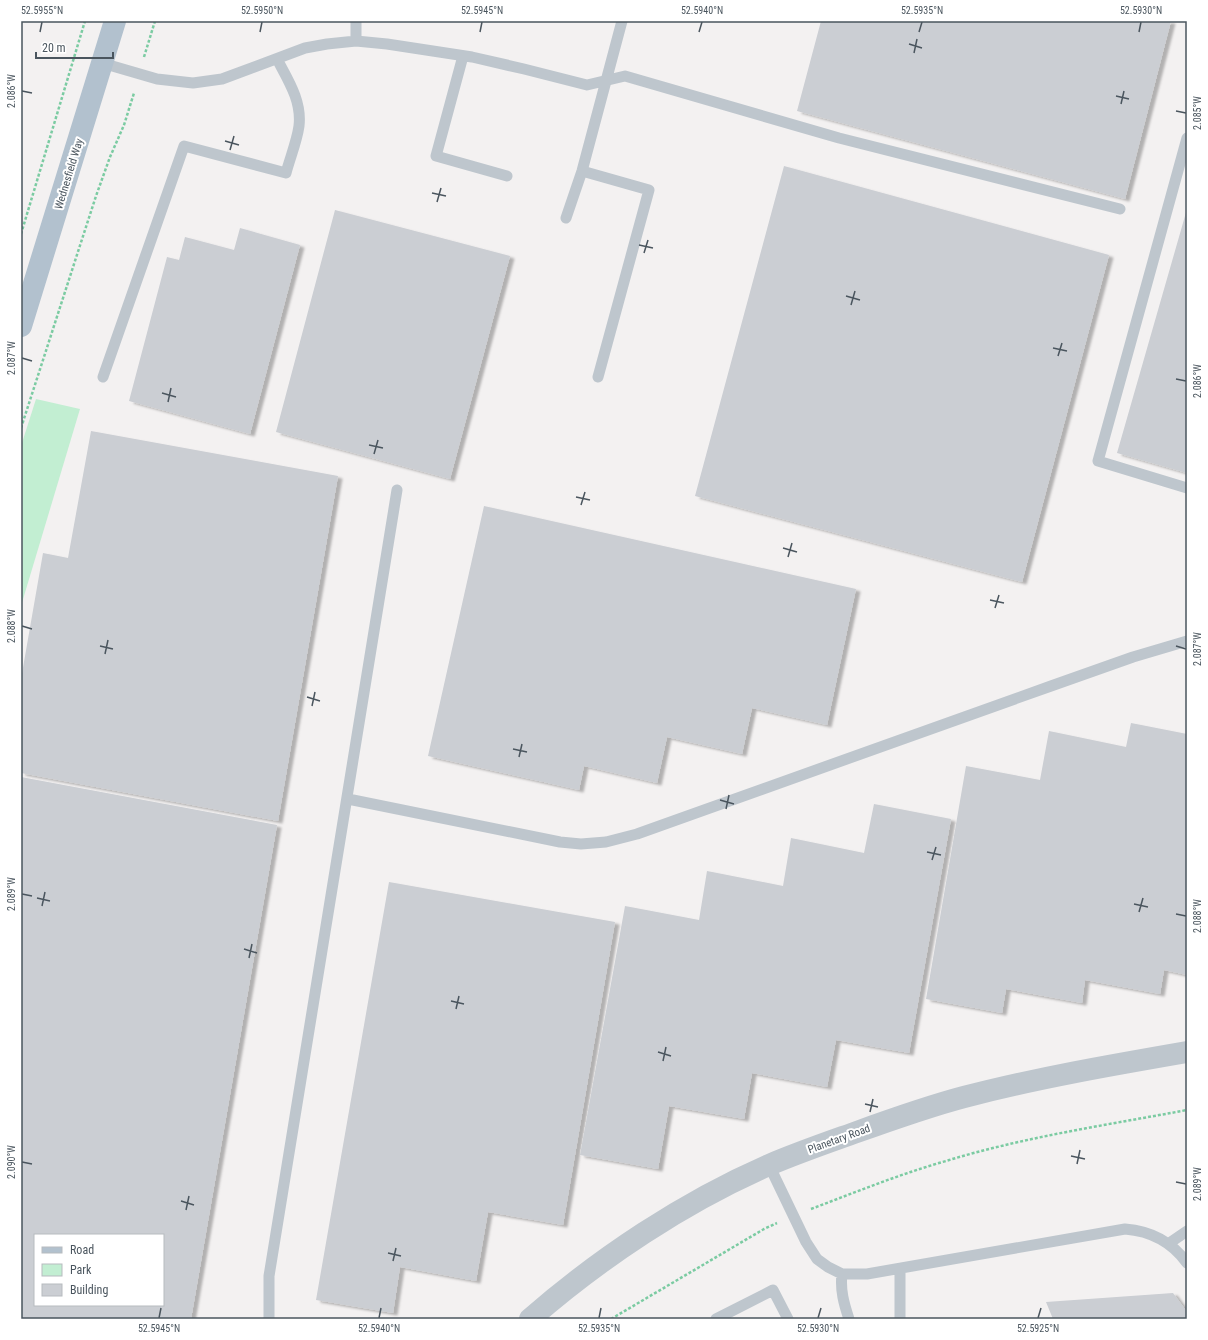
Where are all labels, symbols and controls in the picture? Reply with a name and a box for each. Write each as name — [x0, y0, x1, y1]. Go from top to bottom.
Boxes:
text: 52.5955°N — [21, 5, 63, 16]
text: 52.5950°N — [241, 5, 283, 16]
text: 52.5945°N — [461, 5, 503, 16]
text: 52.5940°N — [681, 5, 723, 16]
text: 52.5935°N — [901, 5, 943, 16]
text: 52.5930°N — [1120, 5, 1162, 16]
scale bar — [36, 34, 113, 60]
text: 20 m — [42, 41, 66, 55]
text: 2.086°W — [6, 74, 17, 108]
text: 2.085°W — [1192, 96, 1203, 130]
street label: Wednesfield Way — [52, 137, 86, 211]
text: 2.087°W — [6, 341, 17, 375]
text: 2.086°W — [1192, 364, 1203, 398]
text: 2.088°W — [6, 609, 17, 643]
text: 2.087°W — [1192, 632, 1203, 666]
text: 2.089°W — [6, 877, 17, 911]
text: 2.088°W — [1192, 899, 1203, 933]
street label: Planetary Road — [806, 1122, 872, 1156]
text: 2.090°W — [6, 1145, 17, 1179]
text: 2.089°W — [1192, 1167, 1203, 1201]
legend — [34, 1234, 164, 1306]
text: Road — [70, 1243, 94, 1257]
text: Park — [70, 1263, 92, 1277]
text: Building — [70, 1283, 108, 1297]
text: 52.5945°N — [138, 1323, 180, 1334]
text: 52.5940°N — [358, 1323, 400, 1334]
text: 52.5935°N — [578, 1323, 620, 1334]
text: 52.5930°N — [797, 1323, 839, 1334]
text: 52.5925°N — [1017, 1323, 1059, 1334]

